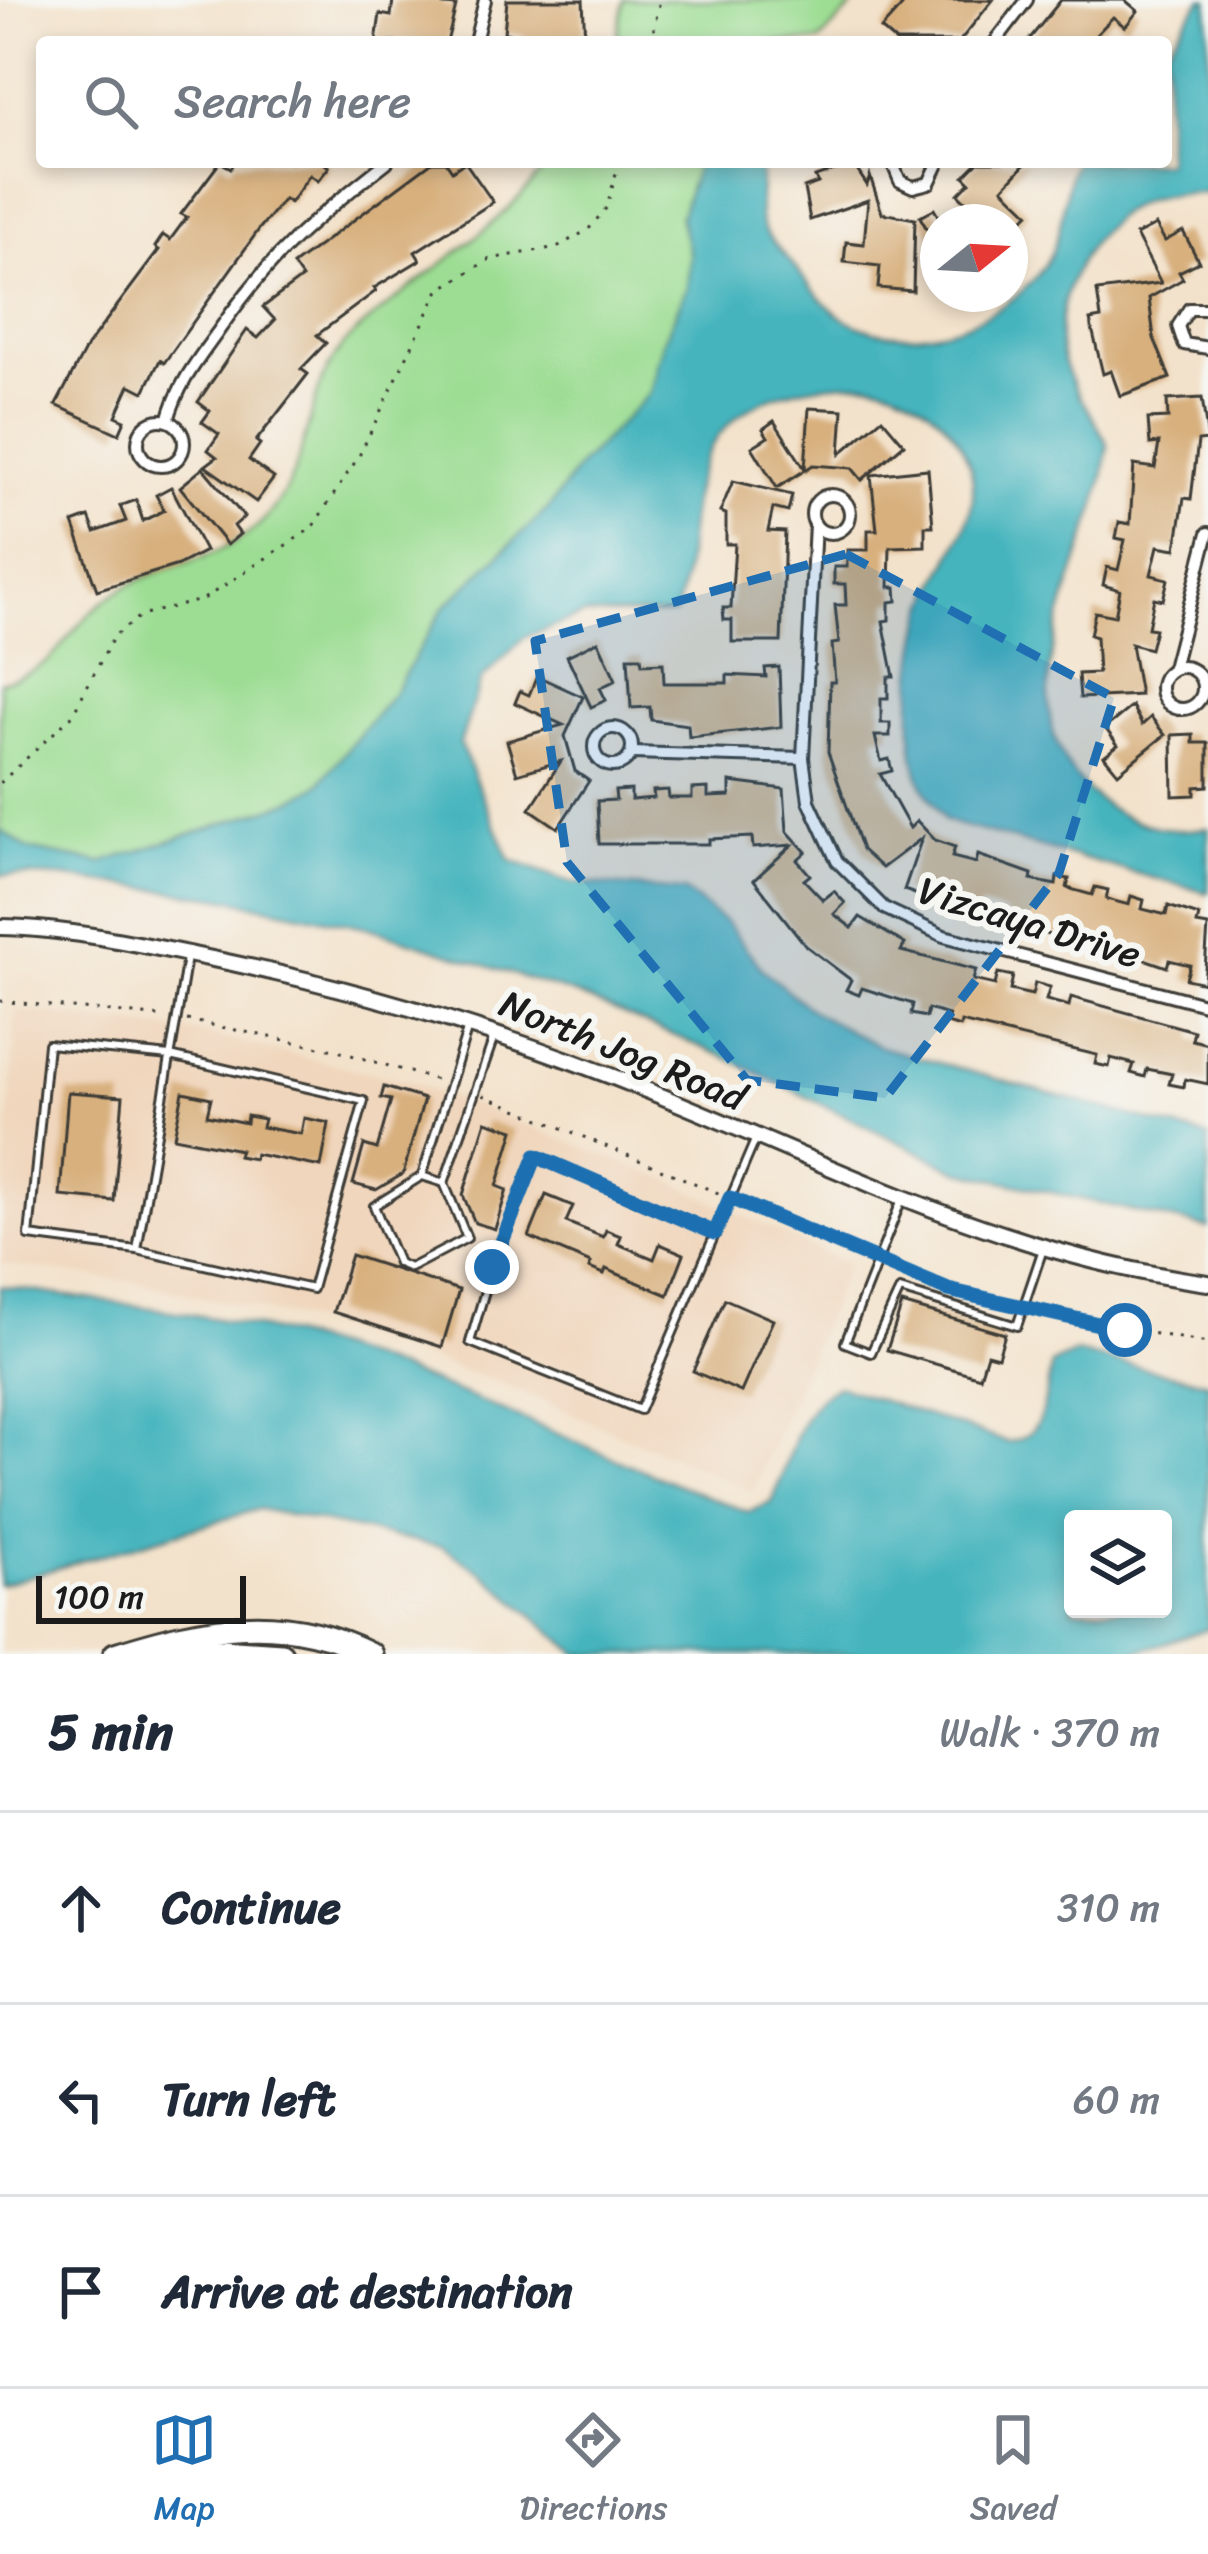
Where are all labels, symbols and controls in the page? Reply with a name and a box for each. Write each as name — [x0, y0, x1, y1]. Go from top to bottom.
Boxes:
search box — [36, 36, 1172, 168]
text: Search here — [174, 62, 411, 142]
icon: search — [78, 69, 144, 135]
north arrow — [920, 204, 1028, 312]
street label: Vizcaya Drive — [910, 855, 1150, 989]
street label: North Jog Road — [489, 969, 759, 1132]
route end — [465, 1240, 519, 1294]
route start — [1098, 1303, 1152, 1357]
map controls — [1064, 1510, 1172, 1618]
button: layers — [1064, 1510, 1172, 1618]
text: 100 m — [54, 1568, 144, 1626]
scale bar — [36, 1570, 246, 1623]
text: 5 min — [48, 1687, 173, 1777]
text: Walk · 370 m — [939, 1698, 1160, 1767]
text: Continue — [162, 1868, 341, 1948]
text: 310 m — [1057, 1873, 1160, 1942]
icon: ahead — [48, 1875, 114, 1941]
text: Turn left — [162, 2060, 335, 2140]
text: 60 m — [1073, 2065, 1160, 2134]
icon: left — [48, 2067, 114, 2133]
text: Arrive at destination — [162, 2252, 572, 2332]
icon: arrive — [48, 2259, 114, 2325]
tab: Map — [151, 2407, 217, 2537]
tab: Directions — [520, 2407, 667, 2537]
tab: Saved — [970, 2407, 1057, 2537]

